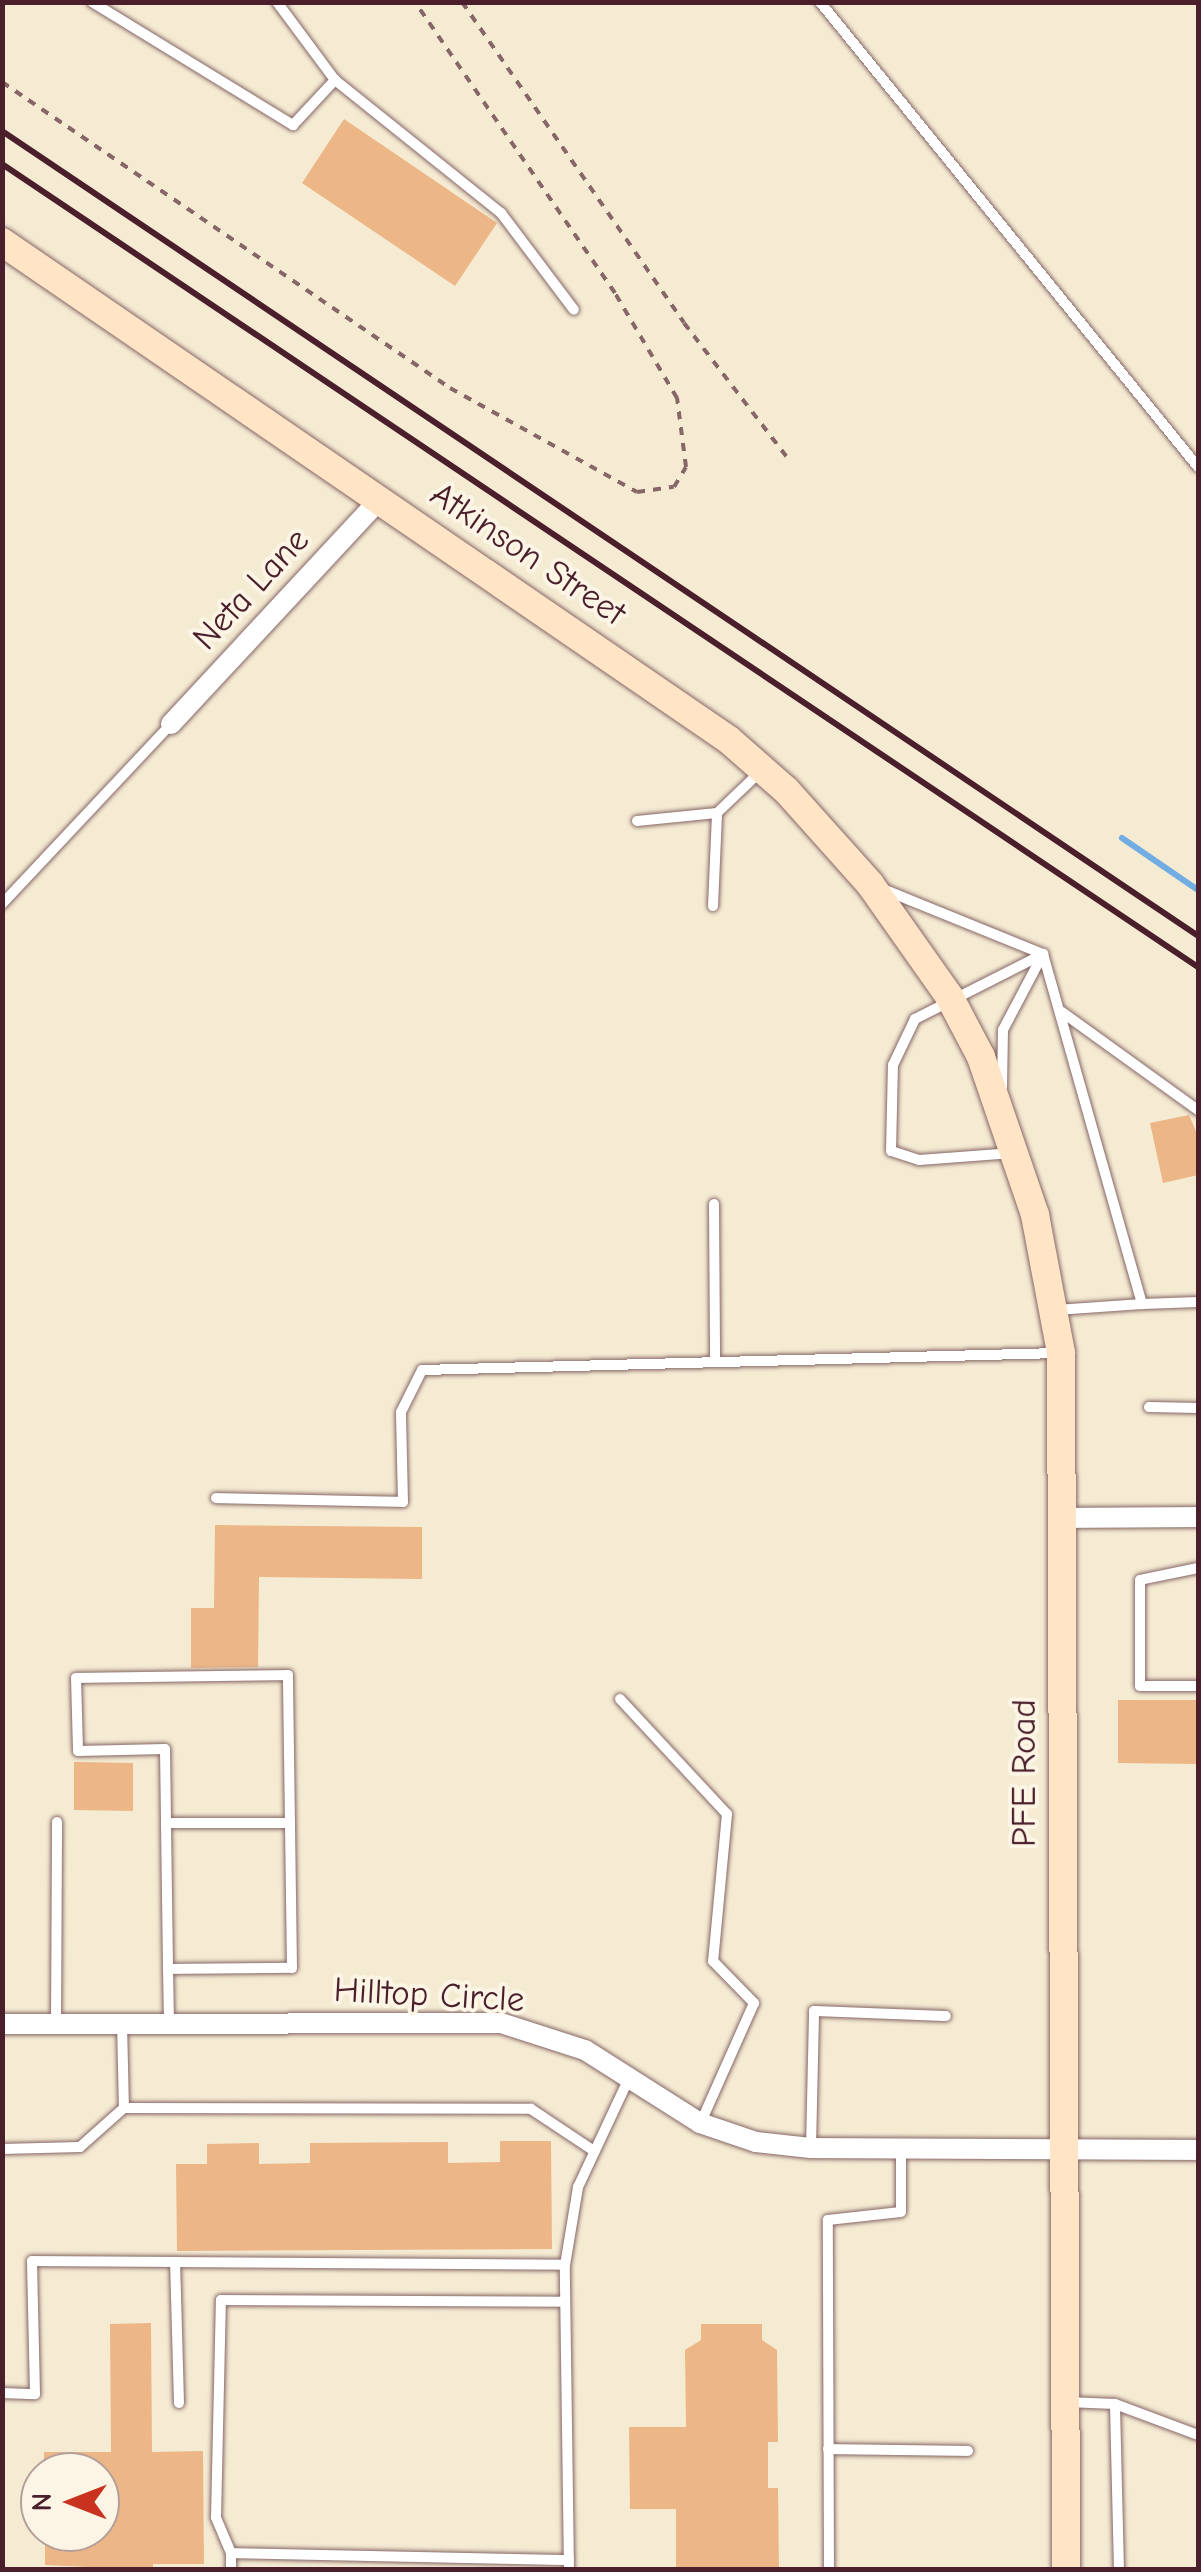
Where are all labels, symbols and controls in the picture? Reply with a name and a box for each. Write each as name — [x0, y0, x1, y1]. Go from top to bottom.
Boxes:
street label: Atkinson Street — [422, 473, 634, 635]
street label: Neta Lane — [184, 519, 318, 659]
street label: PFE Road — [1003, 1699, 1045, 1847]
street label: Hilltop Circle — [333, 1969, 525, 2021]
north arrow — [20, 2452, 120, 2552]
text: N — [26, 2493, 58, 2511]

